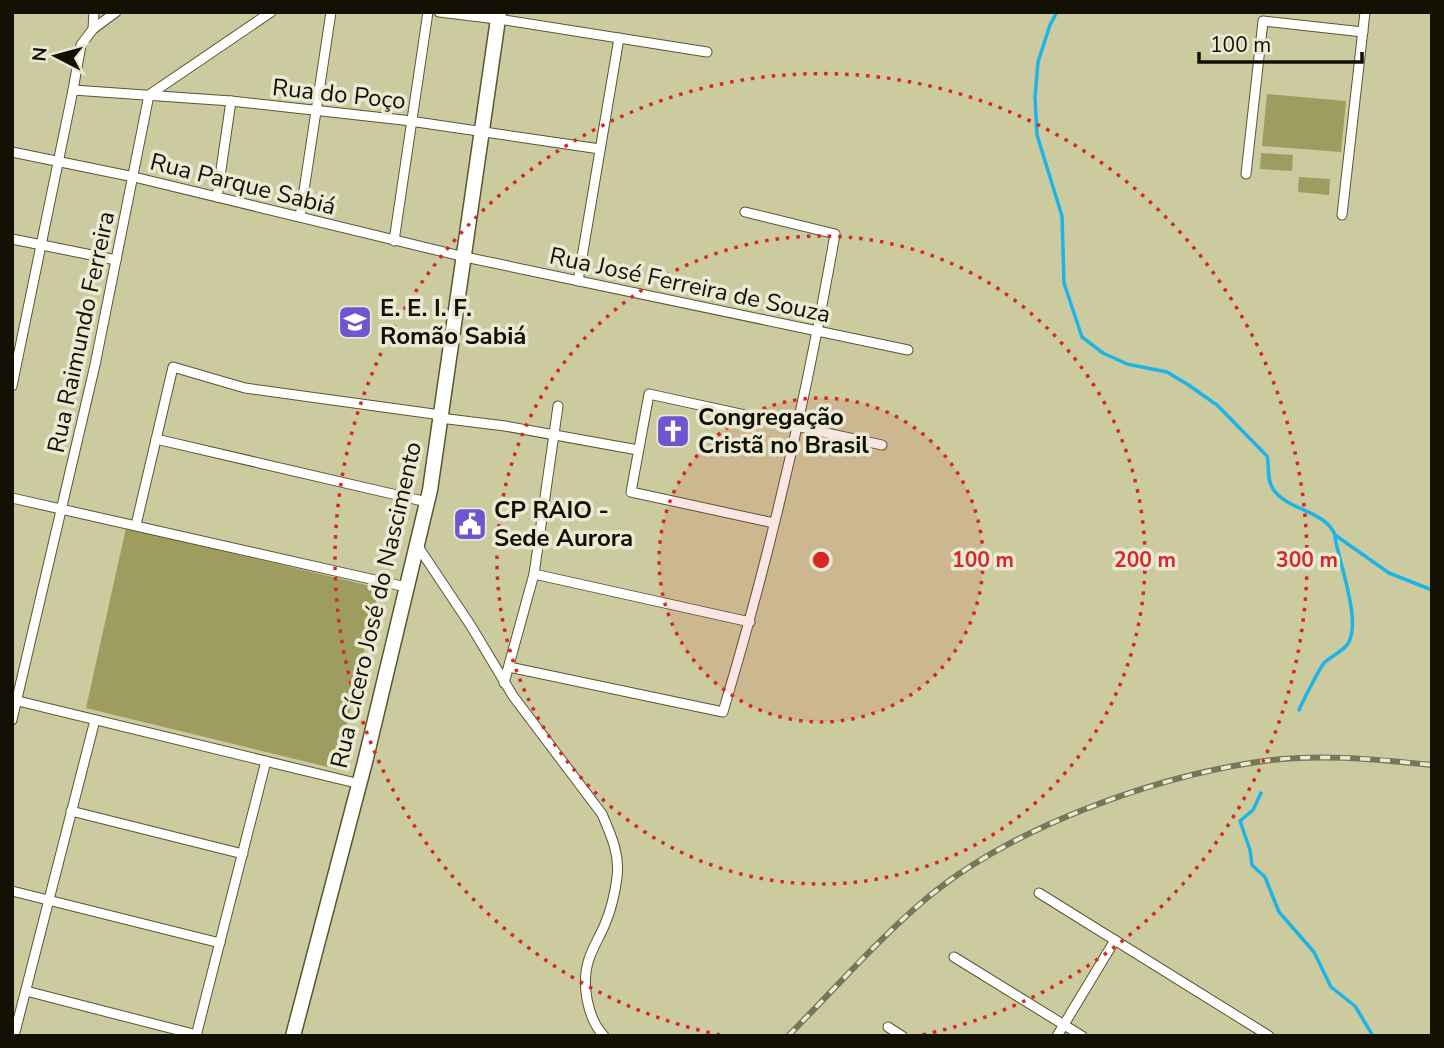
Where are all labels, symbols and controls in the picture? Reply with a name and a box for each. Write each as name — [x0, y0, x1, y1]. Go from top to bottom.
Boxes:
north arrow — [21, 21, 91, 91]
scale bar — [1199, 21, 1362, 65]
text: 100 m — [1210, 31, 1271, 59]
text: N — [26, 46, 54, 63]
street label: Rua do Poço — [271, 71, 407, 117]
street label: Rua Parque Sabiá — [147, 145, 339, 223]
street label: Rua Raimundo Ferreira — [40, 208, 122, 456]
street label: Rua José Ferreira de Souza — [547, 240, 833, 330]
place label: E. E. I. F. Romão Sabiá — [380, 292, 526, 352]
school or university icon: E. E. I. F. Romão Sabiá — [336, 303, 374, 341]
place label: Congregação Cristã no Brasil — [698, 401, 869, 461]
church icon: Congregação Cristã no Brasil — [654, 412, 692, 450]
street label: Rua Cícero José do Nascimento — [323, 439, 429, 771]
place label: CP RAIO - Sede Aurora — [494, 494, 633, 554]
public building icon: CP RAIO - Sede Aurora — [451, 505, 489, 543]
text: 100 m — [952, 546, 1014, 574]
text: 200 m — [1114, 546, 1176, 574]
text: 300 m — [1276, 546, 1338, 574]
centre of rings — [809, 548, 833, 572]

